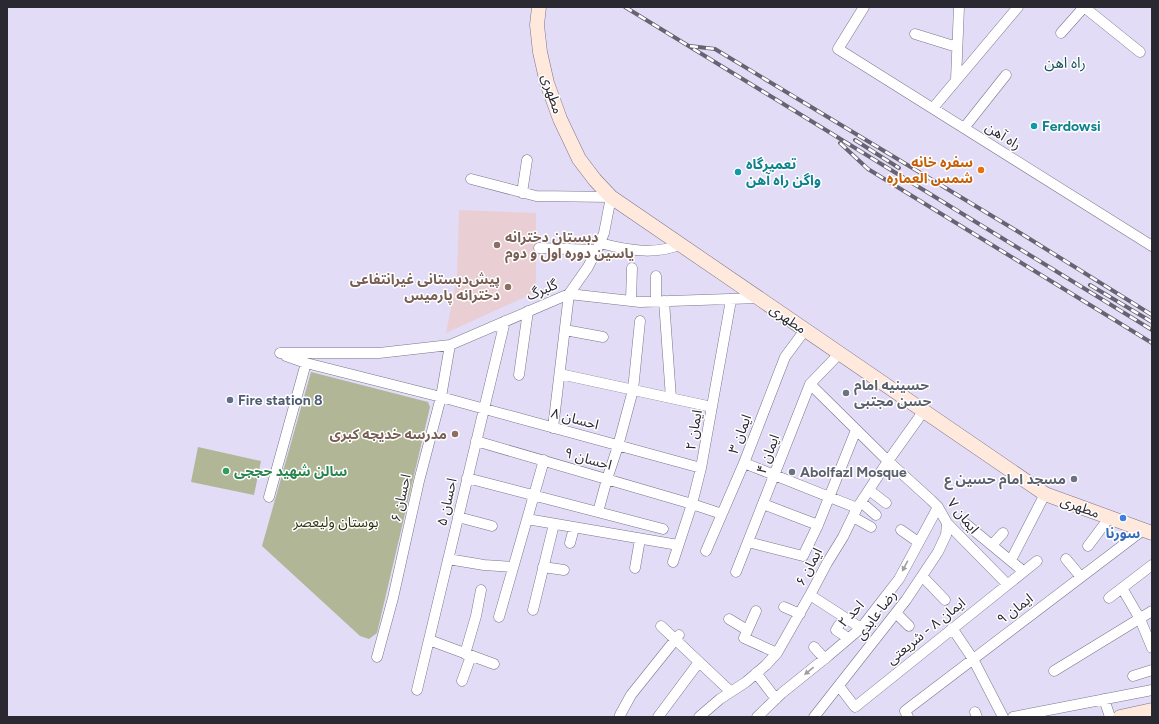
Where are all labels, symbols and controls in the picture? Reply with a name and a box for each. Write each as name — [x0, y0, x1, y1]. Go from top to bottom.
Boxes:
district label: راه اهن — [1044, 54, 1086, 72]
street label: مطهری — [538, 72, 566, 116]
place label: Ferdowsi — [1042, 118, 1101, 135]
street label: راه آهن — [982, 119, 1024, 153]
marker: Ferdowsi — [1029, 121, 1039, 131]
place label: سفره خانه شمس العماره — [887, 154, 973, 187]
place label: تعمیرگاه واگن راه آهن — [746, 156, 821, 189]
marker: سفره خانه شمس العماره — [976, 165, 986, 175]
marker: تعمیرگاه واگن راه آهن — [733, 167, 743, 177]
place label: دبستان دخترانه یاسین دوره اول و دوم — [505, 229, 634, 264]
marker: دبستان دخترانه یاسین دوره اول و دوم — [492, 240, 502, 250]
place label: پیش‌دبستانی غیرانتفاعی دخترانه پارمیس — [350, 271, 500, 304]
street label: گلبرگ — [524, 276, 560, 304]
marker: پیش‌دبستانی غیرانتفاعی دخترانه پارمیس — [503, 282, 513, 292]
street label: مطهری — [767, 300, 809, 338]
place label: حسینیه امام حسن مجتبی — [854, 377, 931, 410]
marker: حسینیه امام حسن مجتبی — [841, 388, 851, 398]
place label: Fire station 8 — [238, 392, 323, 409]
marker: Fire station 8 — [225, 395, 235, 405]
street label: احسان ۸ — [549, 404, 601, 434]
street label: ایمان ۲ — [682, 408, 706, 452]
street label: ایمان ۳ — [725, 412, 755, 456]
place label: مدرسه خدیجه کبری — [330, 426, 447, 443]
marker: مدرسه خدیجه کبری — [450, 429, 460, 439]
street label: ایمان ۴ — [753, 432, 783, 476]
street label: احسان ۹ — [562, 444, 614, 474]
place label: سالن شهید حججی — [234, 463, 347, 480]
place label: Abolfazl Mosque — [800, 464, 907, 481]
marker: سالن شهید حججی — [221, 466, 231, 476]
marker: Abolfazl Mosque — [787, 467, 797, 477]
place label: مسجد امام حسین ع — [944, 471, 1066, 490]
street label: احسان ۶ — [387, 472, 415, 524]
marker: مسجد امام حسین ع — [1069, 474, 1079, 484]
street label: احسان ۵ — [433, 476, 461, 528]
street label: مطهری — [1058, 492, 1102, 522]
street label: ایمان ۷ — [944, 495, 982, 537]
marker: سورنا — [1118, 513, 1128, 523]
park label: بوستان ولیعصر — [293, 514, 379, 531]
place label: سورنا — [1106, 525, 1140, 542]
street label: ایمان ۶ — [792, 545, 826, 589]
one-way arrow — [902, 560, 908, 572]
street label: رضا عابدی — [852, 587, 900, 643]
street label: ایمان ۹ — [994, 590, 1036, 628]
street label: ایمان ۸ - شریعتی — [883, 594, 969, 668]
street label: احد ۲ — [834, 597, 868, 631]
one-way arrow — [803, 667, 814, 676]

